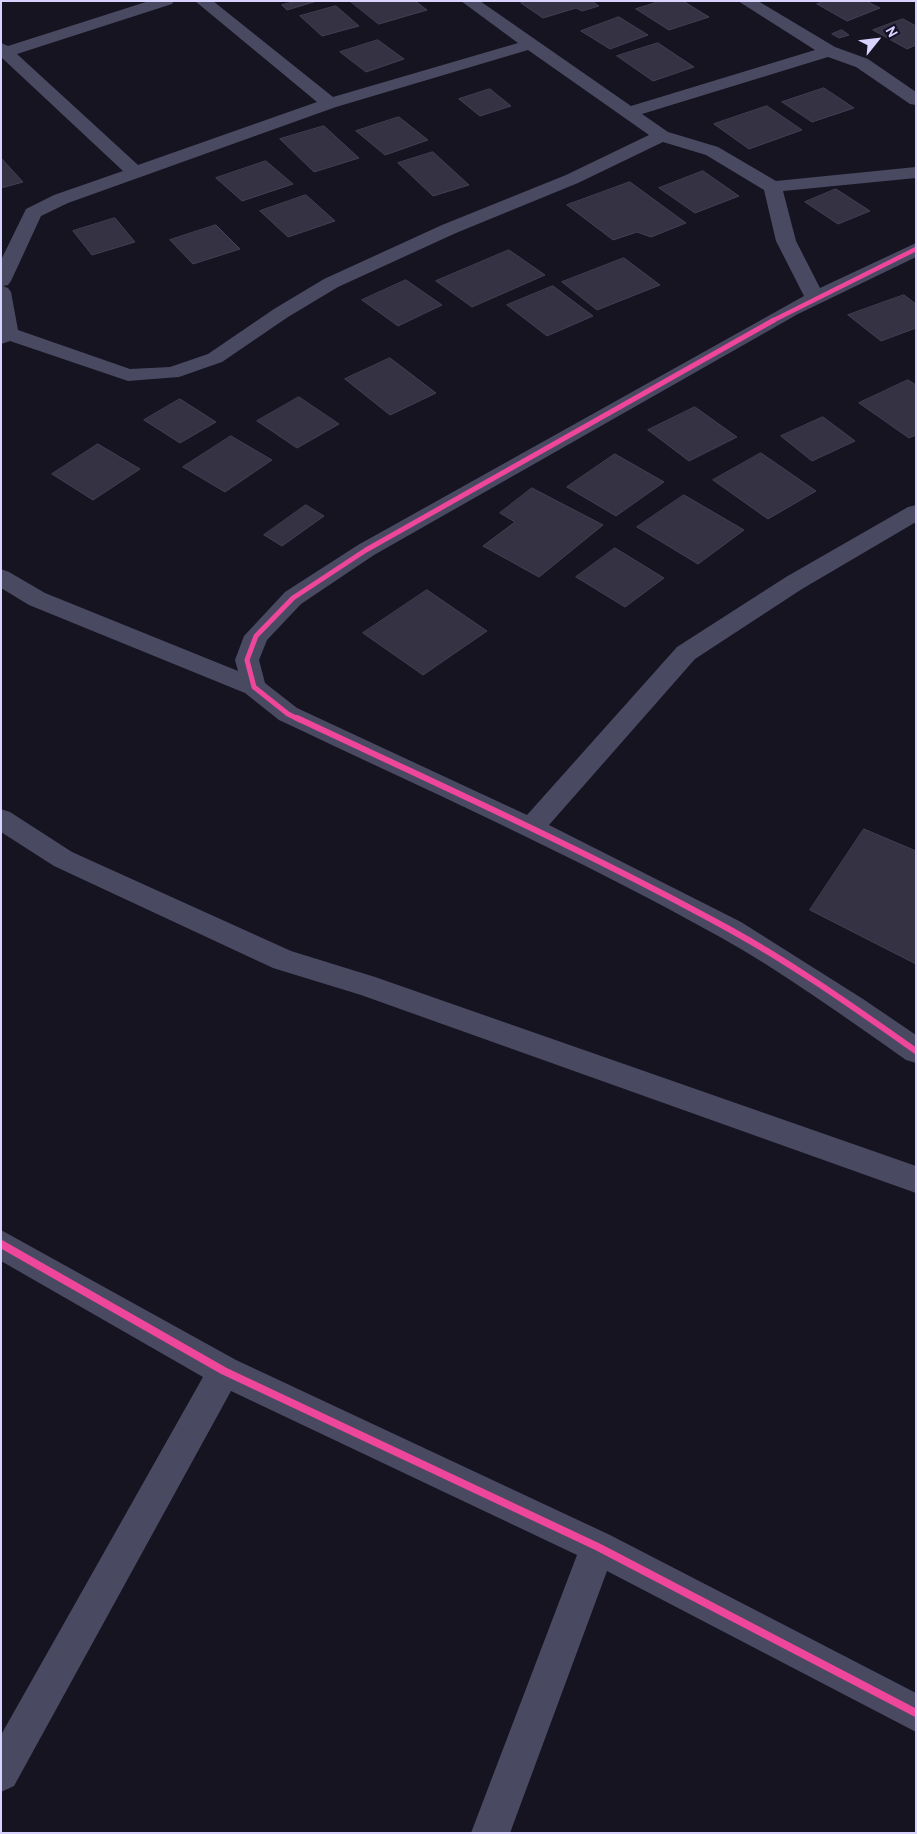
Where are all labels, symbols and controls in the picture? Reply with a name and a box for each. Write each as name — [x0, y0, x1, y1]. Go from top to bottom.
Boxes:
north arrow — [852, 15, 902, 65]
text: N — [881, 24, 900, 41]

